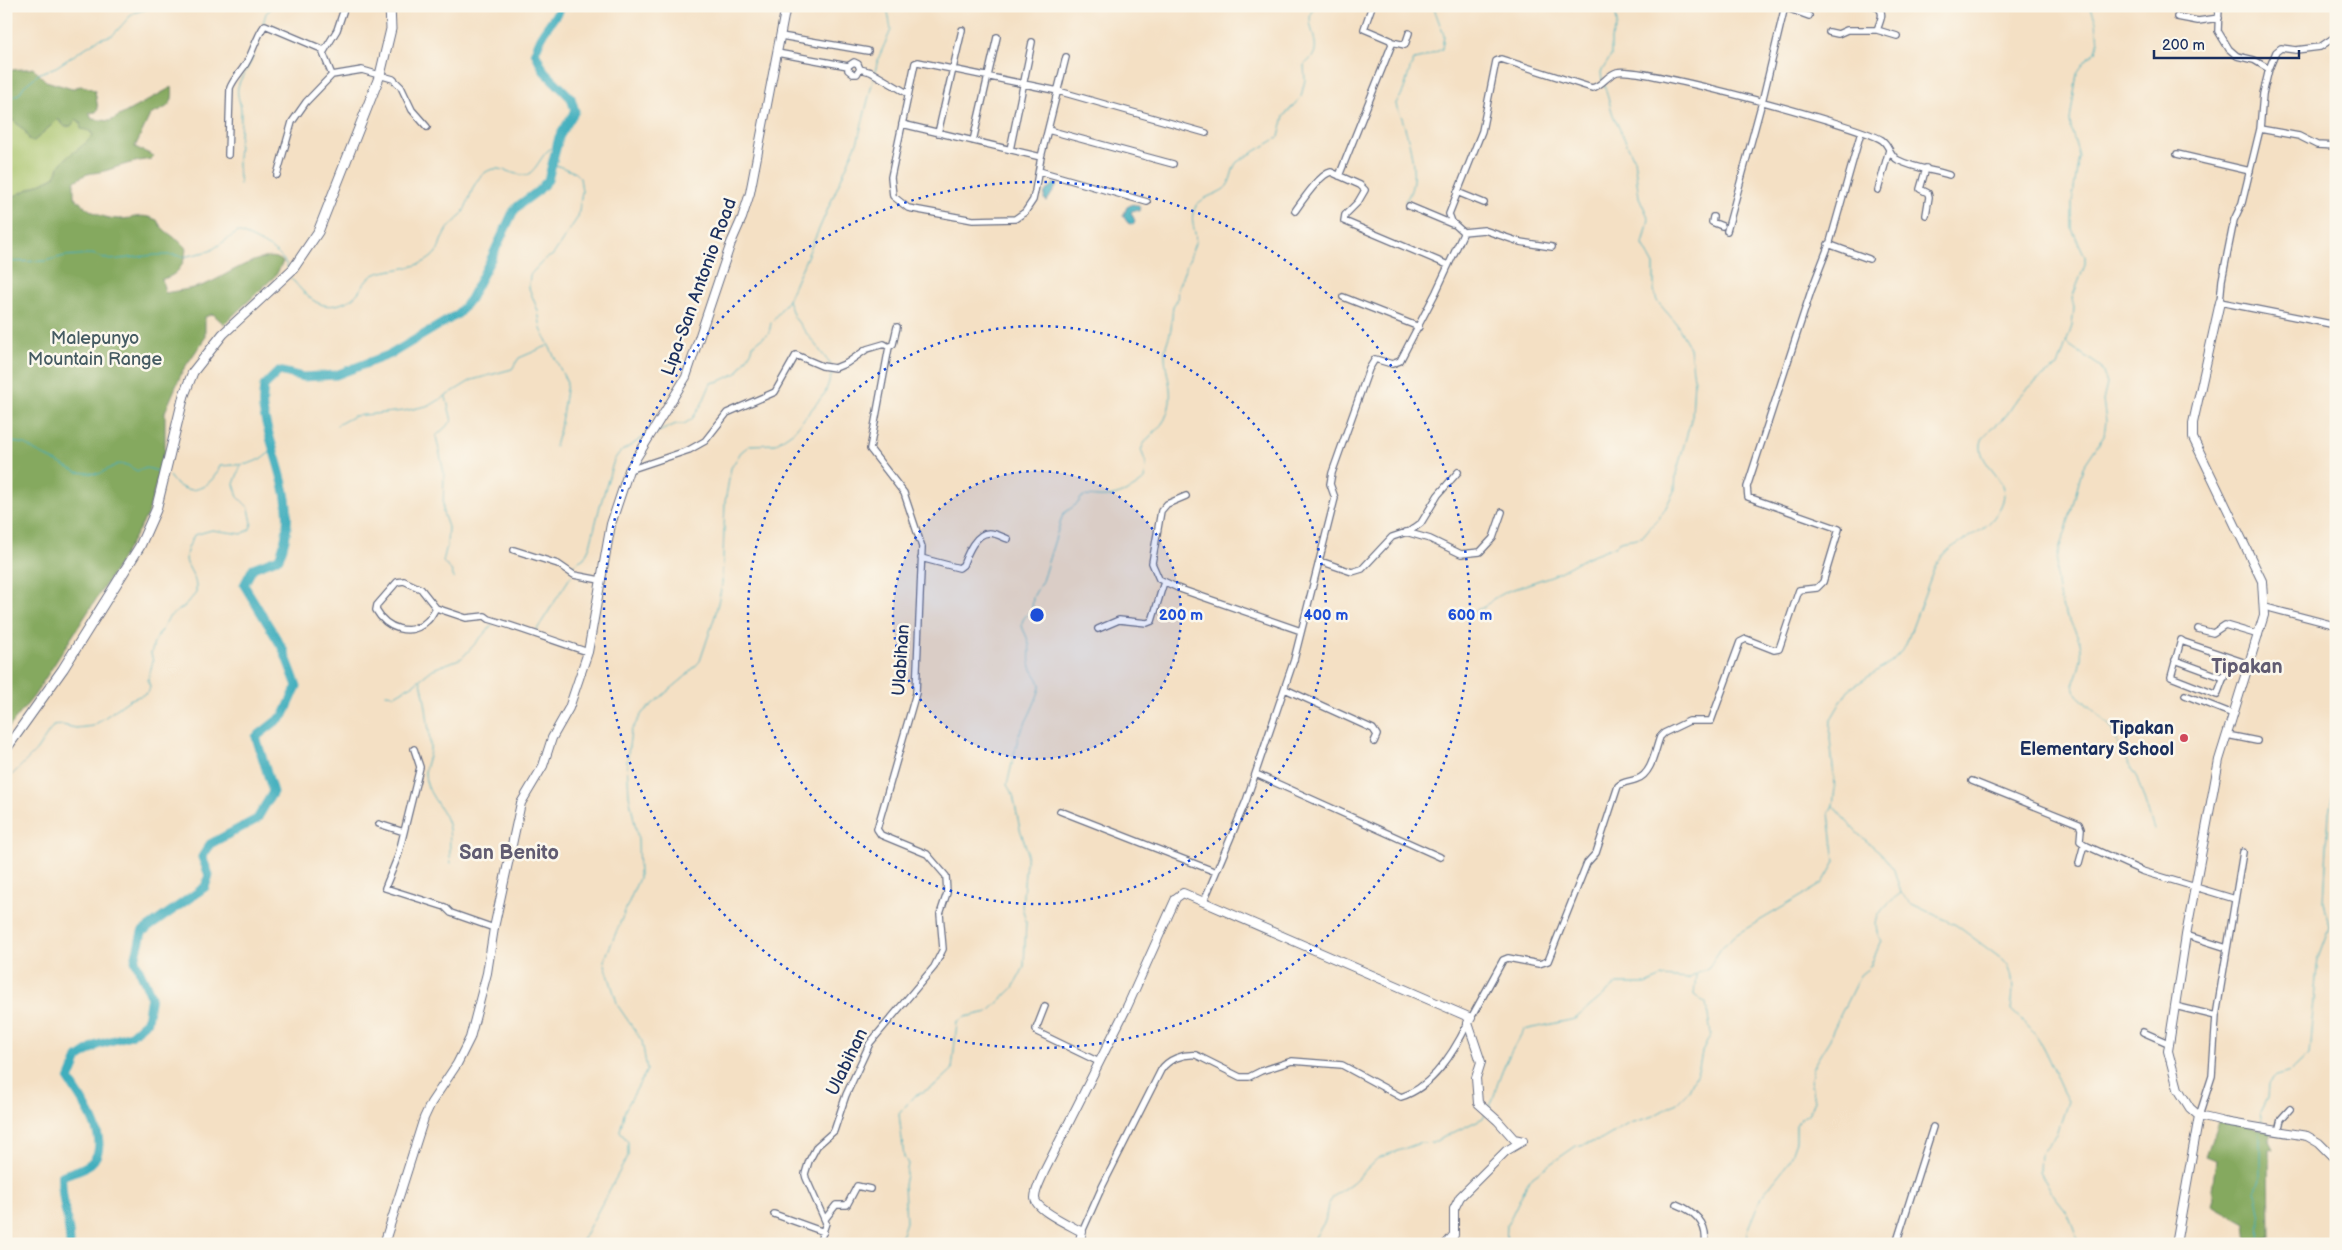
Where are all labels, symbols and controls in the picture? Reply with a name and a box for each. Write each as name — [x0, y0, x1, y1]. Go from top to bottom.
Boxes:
scale bar — [2154, 28, 2300, 60]
text: 200 m — [2162, 36, 2205, 55]
street label: Lipa-San Antonio Road — [657, 195, 741, 379]
park label: Malepunyo Mountain Range — [28, 328, 163, 370]
centre of rings — [1028, 606, 1046, 624]
text: 200 m — [1159, 606, 1203, 625]
text: 400 m — [1304, 606, 1348, 625]
text: 600 m — [1448, 606, 1493, 625]
street label: Ulabihan — [888, 623, 914, 697]
district label: Tipakan — [2211, 655, 2283, 679]
place label: Tipakan Elementary School — [2020, 718, 2174, 760]
marker: Tipakan Elementary School — [2178, 732, 2190, 744]
district label: San Benito — [459, 841, 559, 865]
street label: Ulabihan — [822, 1025, 872, 1099]

